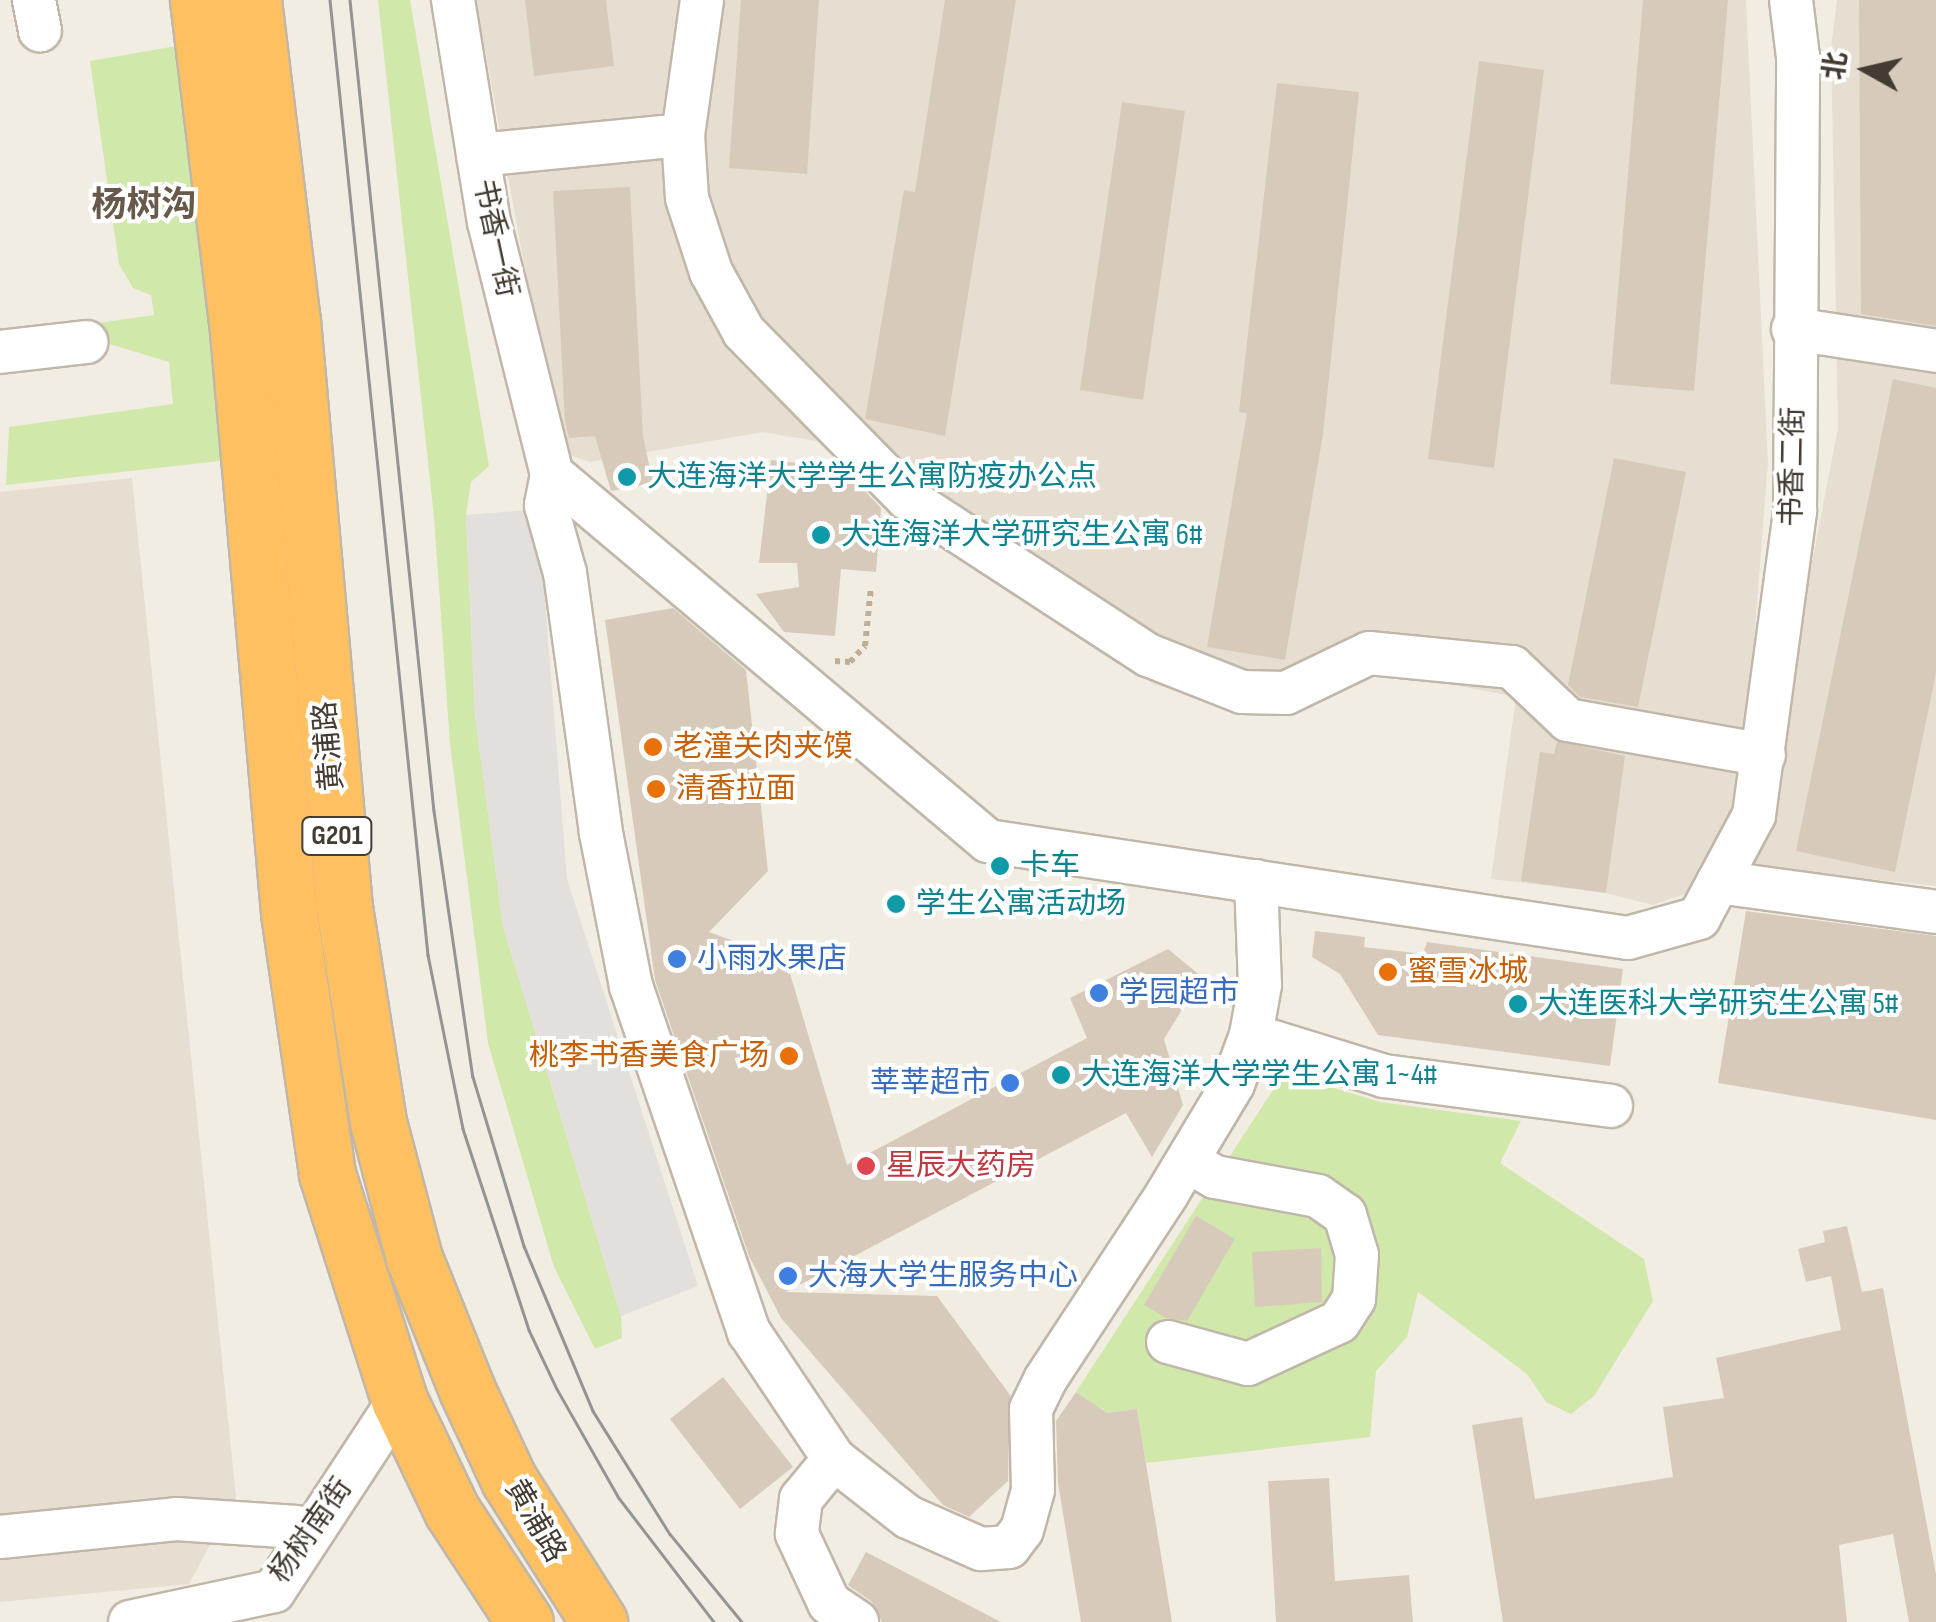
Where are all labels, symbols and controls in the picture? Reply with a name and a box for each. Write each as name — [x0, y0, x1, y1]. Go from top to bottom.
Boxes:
north arrow — [1816, 20, 1916, 120]
text: 北 — [1818, 50, 1854, 82]
street label: 书香一街 — [465, 176, 525, 300]
district label: 杨树沟 — [92, 185, 196, 227]
street label: 书香二街 — [1774, 407, 1812, 527]
place label: 大连海洋大学学生公寓防疫办公点 — [647, 459, 1097, 495]
marker: 大连海洋大学学生公寓防疫办公点 — [616, 466, 638, 488]
place label: 大连海洋大学研究生公寓 6# — [841, 517, 1203, 553]
marker: 大连海洋大学研究生公寓 6# — [810, 524, 832, 546]
street label: 黄浦路 — [307, 700, 351, 792]
place label: 老潼关肉夹馍 — [673, 729, 853, 765]
marker: 老潼关肉夹馍 — [642, 736, 664, 758]
place label: 清香拉面 — [676, 771, 796, 807]
marker: 清香拉面 — [645, 778, 667, 800]
road number: G201 — [300, 813, 374, 859]
place label: 卡车 — [1020, 848, 1080, 884]
marker: 卡车 — [989, 855, 1011, 877]
place label: 学生公寓活动场 — [916, 886, 1126, 922]
marker: 学生公寓活动场 — [885, 893, 907, 915]
place label: 小雨水果店 — [697, 941, 847, 977]
marker: 小雨水果店 — [666, 948, 688, 970]
place label: 蜜雪冰城 — [1408, 954, 1528, 990]
marker: 蜜雪冰城 — [1377, 961, 1399, 983]
place label: 学园超市 — [1119, 975, 1239, 1011]
marker: 学园超市 — [1088, 982, 1110, 1004]
place label: 大连医科大学研究生公寓 5# — [1538, 986, 1898, 1022]
marker: 大连医科大学研究生公寓 5# — [1507, 993, 1529, 1015]
place label: 桃李书香美食广场 — [529, 1038, 769, 1074]
marker: 桃李书香美食广场 — [778, 1045, 800, 1067]
place label: 大连海洋大学学生公寓 1~4# — [1081, 1057, 1437, 1093]
marker: 大连海洋大学学生公寓 1~4# — [1050, 1064, 1072, 1086]
place label: 莘莘超市 — [870, 1065, 990, 1101]
marker: 莘莘超市 — [999, 1072, 1021, 1094]
place label: 星辰大药房 — [886, 1148, 1036, 1184]
marker: 星辰大药房 — [855, 1155, 877, 1177]
place label: 大海大学生服务中心 — [808, 1258, 1078, 1294]
marker: 大海大学生服务中心 — [777, 1265, 799, 1287]
street label: 杨树南街 — [262, 1472, 360, 1590]
street label: 黄浦路 — [497, 1473, 573, 1569]

